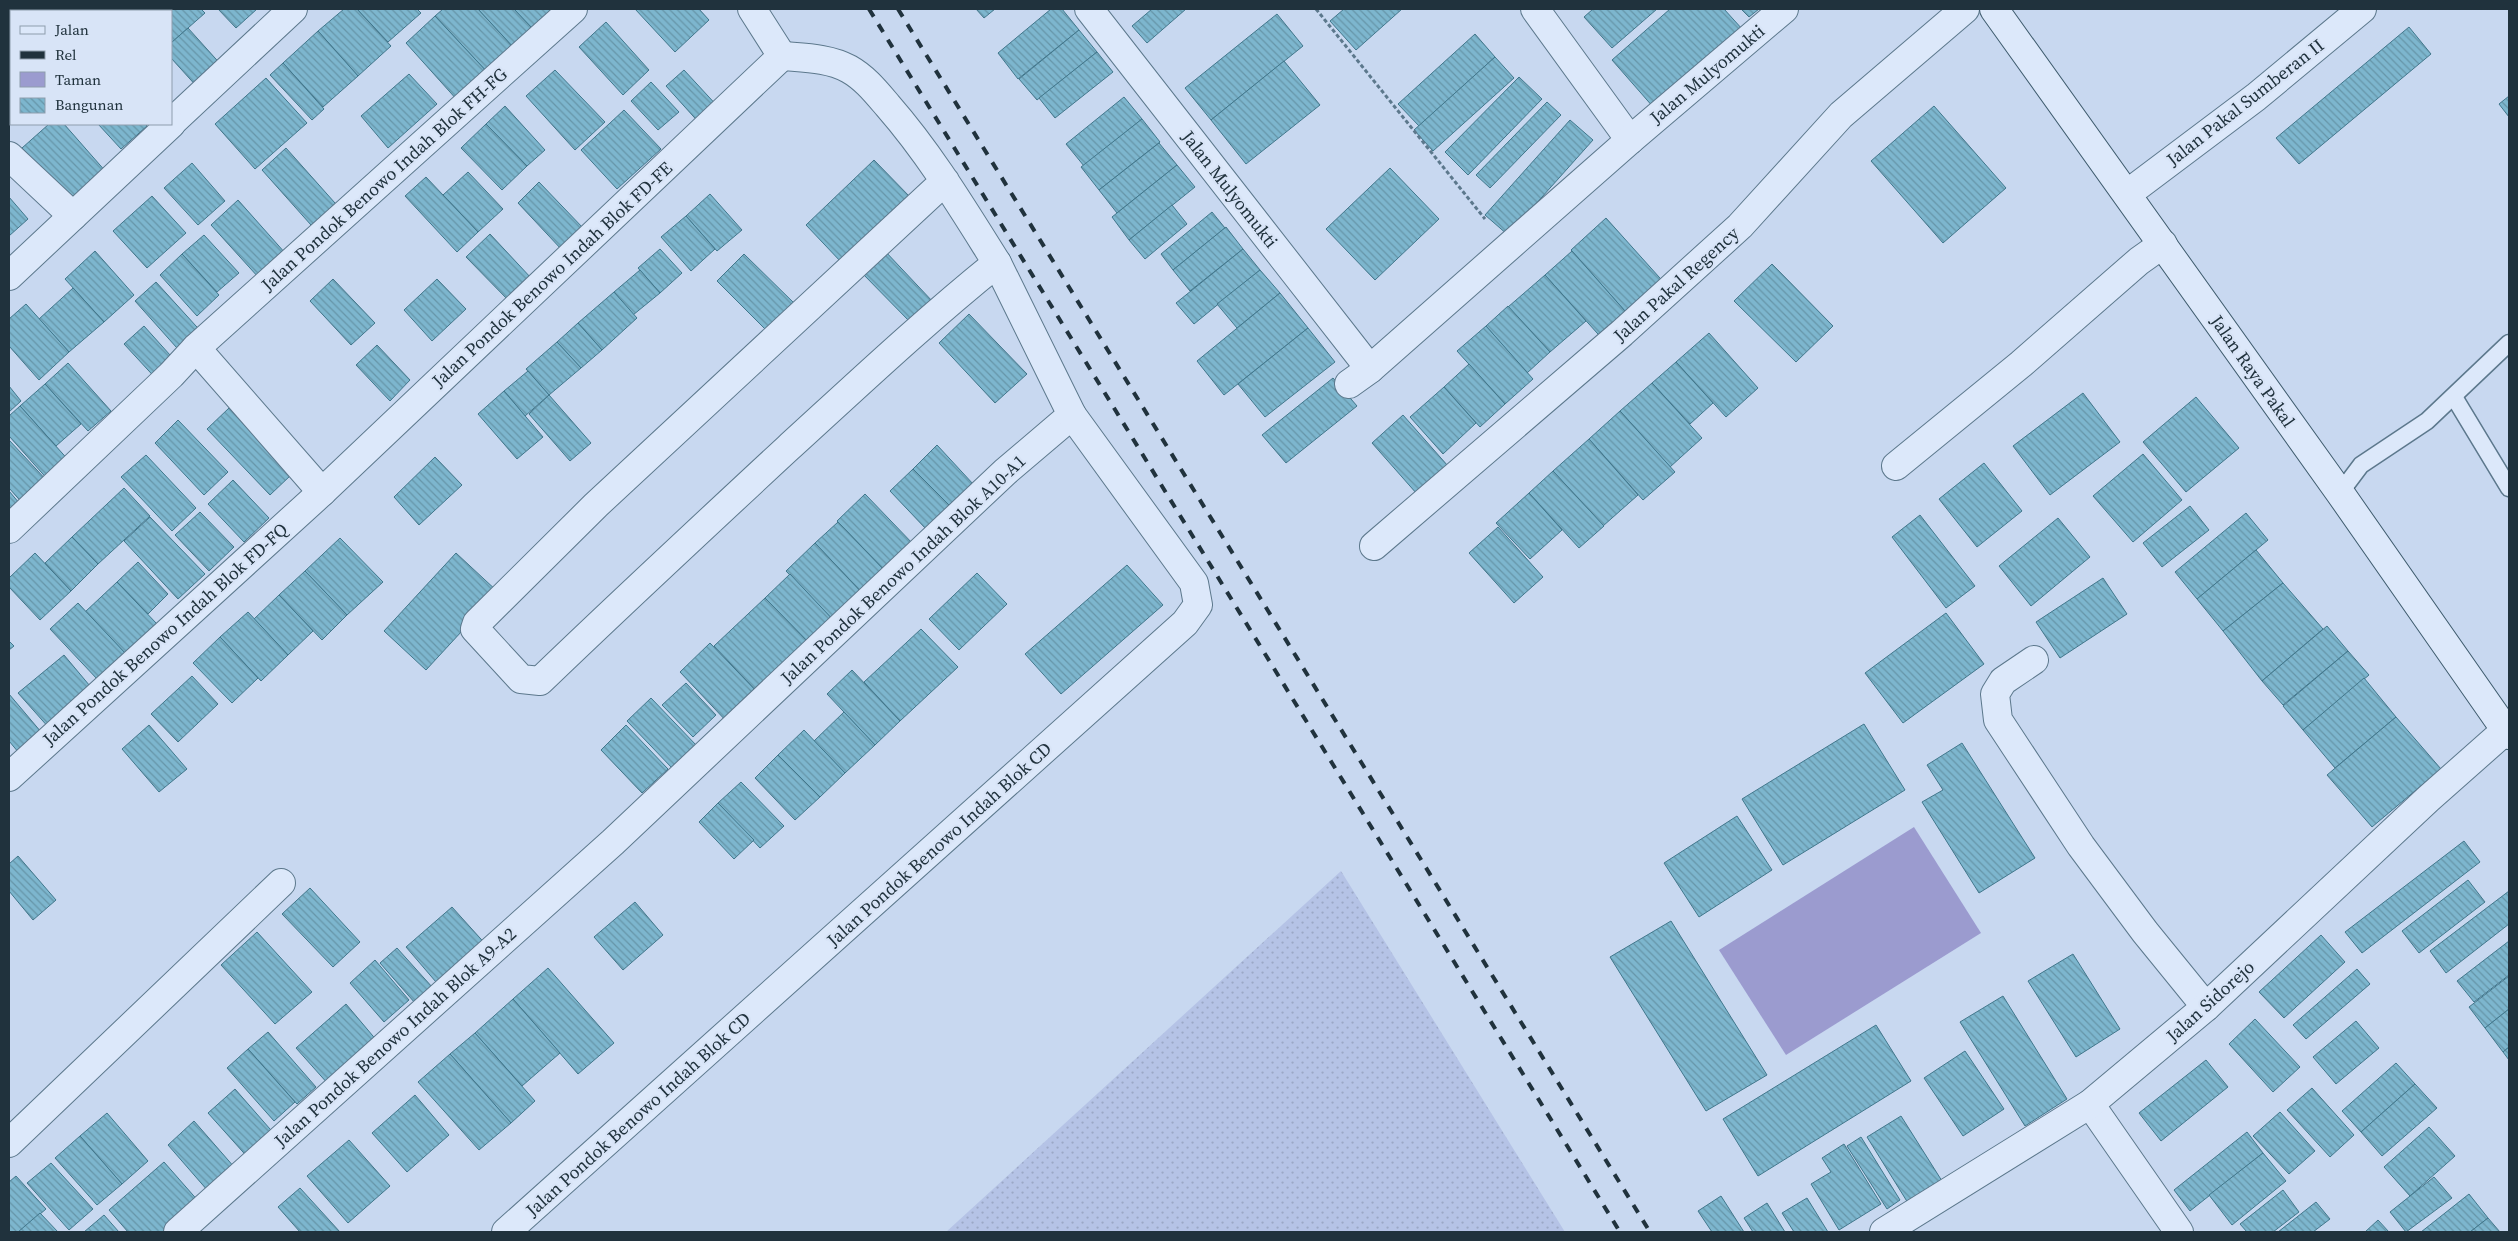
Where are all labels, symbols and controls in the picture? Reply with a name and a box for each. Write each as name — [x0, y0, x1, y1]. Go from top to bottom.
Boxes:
legend — [10, 10, 172, 125]
text: Jalan — [54, 19, 89, 40]
street label: Jalan Mulyomukti — [1644, 19, 1770, 130]
street label: Jalan Pakal Sumberan II — [2160, 33, 2329, 172]
text: Rel — [55, 44, 77, 65]
street label: Jalan Pondok Benowo Indah Blok FH-FG — [255, 62, 512, 297]
text: Taman — [55, 69, 101, 90]
text: Bangunan — [55, 94, 123, 115]
street label: Jalan Mulyomukti — [1176, 124, 1284, 253]
street label: Jalan Pondok Benowo Indah Blok FD-FE — [426, 156, 678, 393]
street label: Jalan Pakal Regency — [1607, 220, 1745, 348]
street label: Jalan Raya Pakal — [2204, 309, 2301, 432]
street label: Jalan Pondok Benowo Indah Blok A10-A1 — [774, 449, 1031, 690]
street label: Jalan Pondok Benowo Indah Blok FD-FQ — [36, 517, 293, 752]
street label: Jalan Pondok Benowo Indah Blok CD — [820, 736, 1057, 953]
street label: Jalan Pondok Benowo Indah Blok A9-A2 — [268, 921, 521, 1153]
street label: Jalan Sidorejo — [2160, 955, 2260, 1048]
street label: Jalan Pondok Benowo Indah Blok CD — [519, 1006, 756, 1223]

